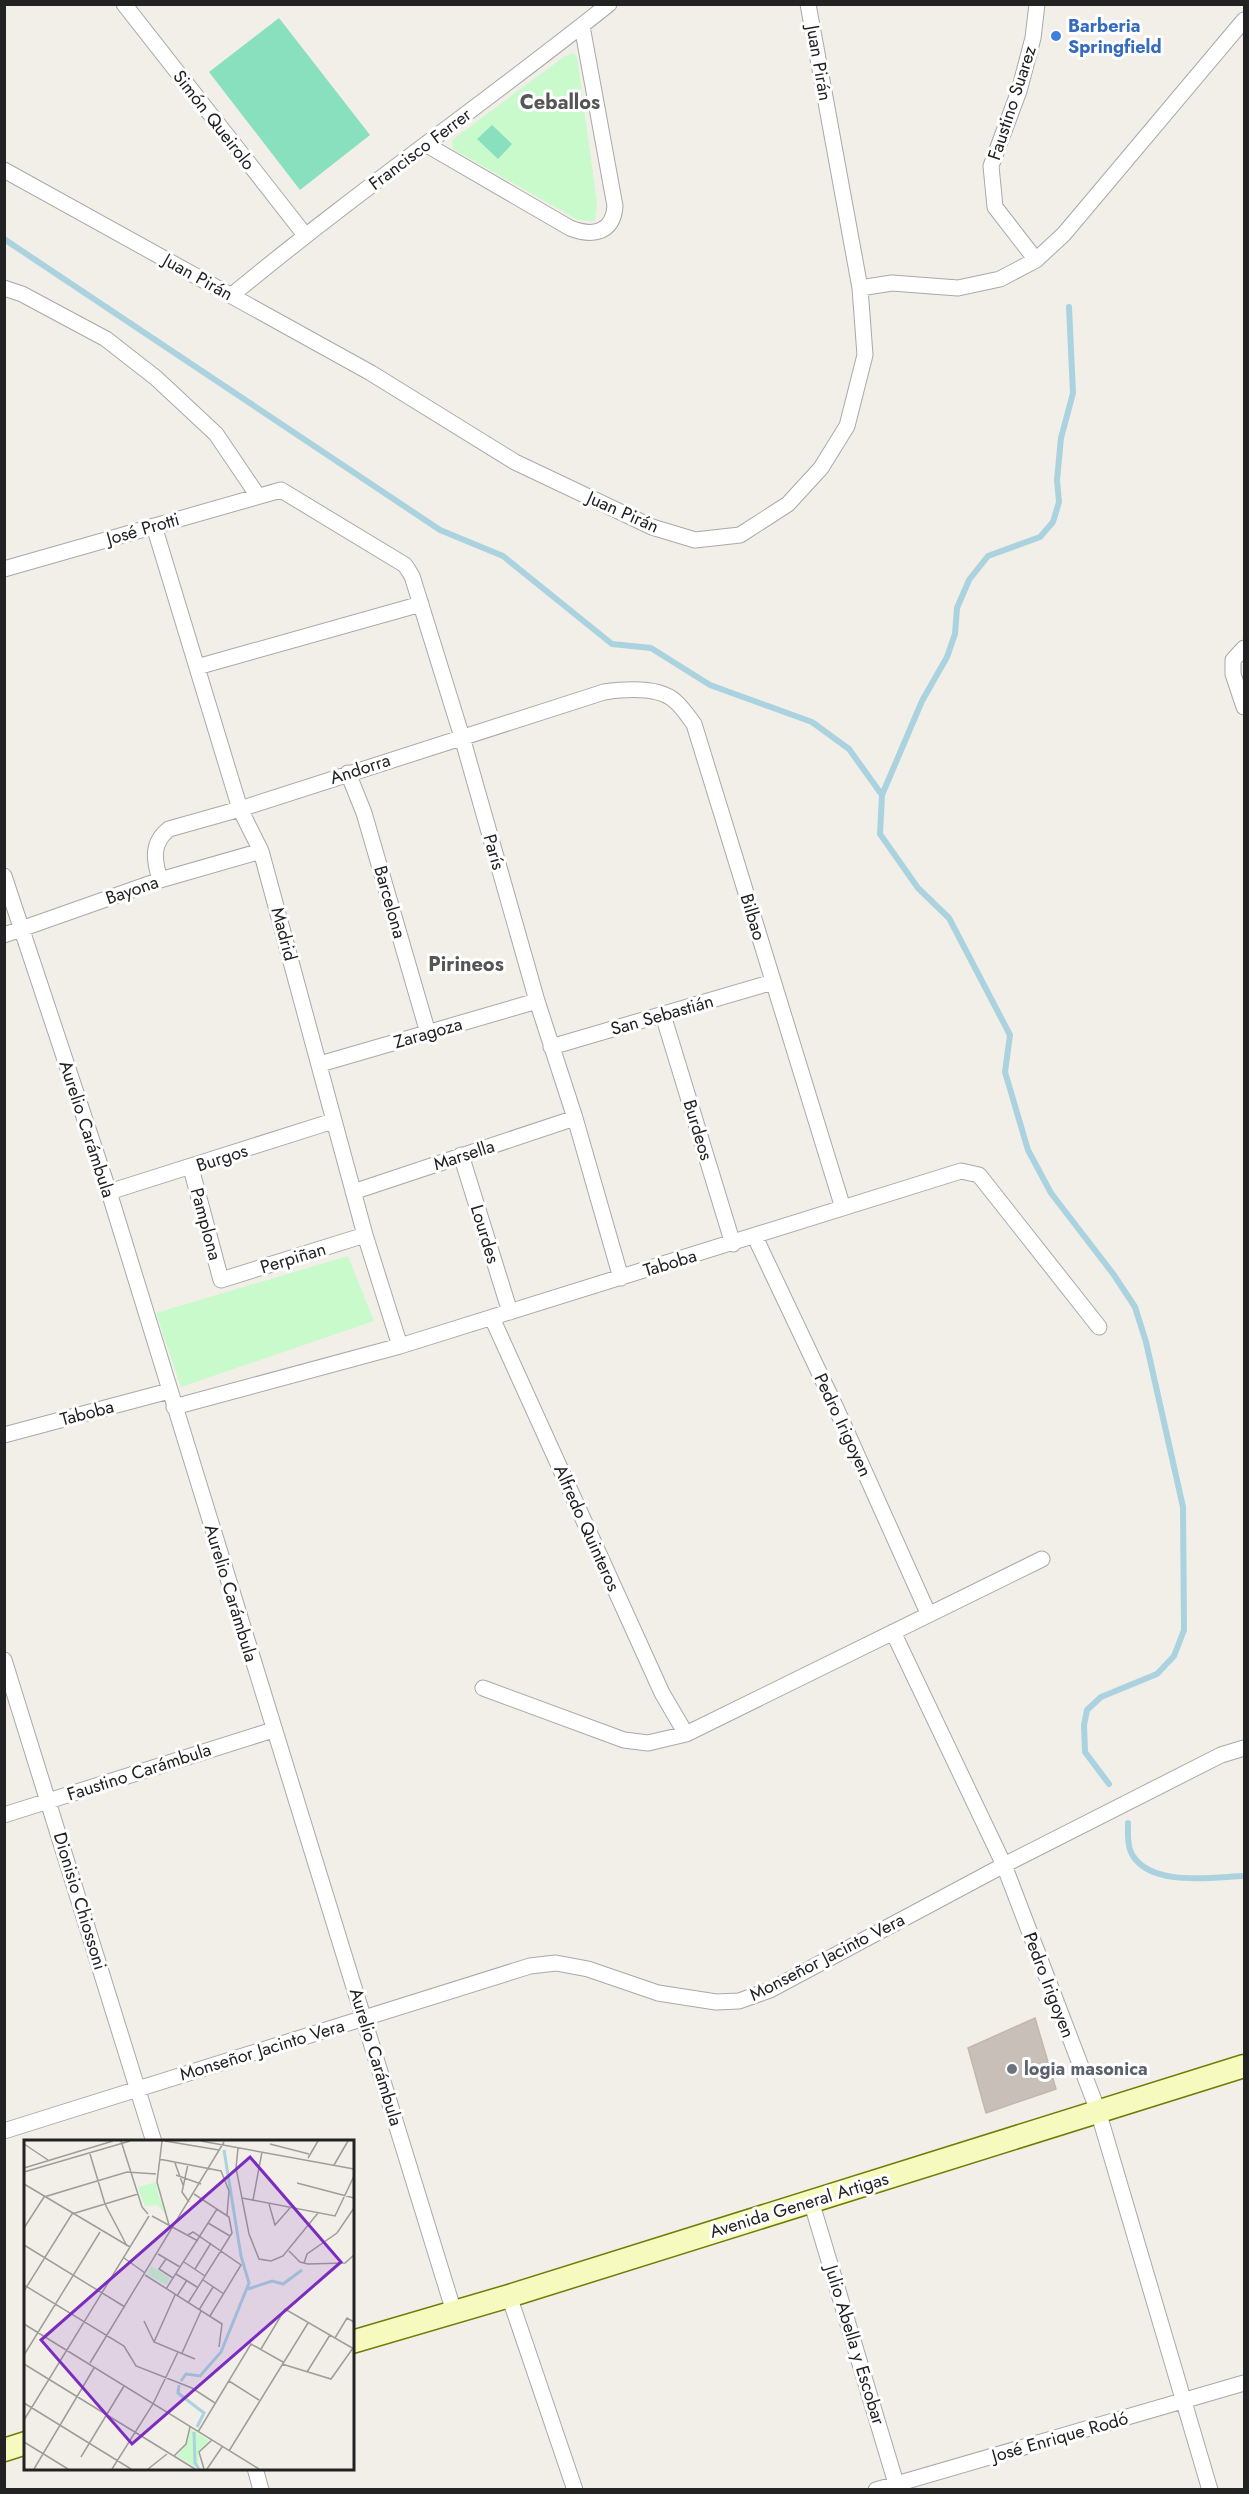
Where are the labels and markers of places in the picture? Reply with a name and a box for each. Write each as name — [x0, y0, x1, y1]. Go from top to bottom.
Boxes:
place label: Barberia Springfield — [1068, 13, 1162, 60]
marker: Barberia Springfield — [1049, 29, 1063, 43]
place label: logia masonica — [1024, 2056, 1148, 2082]
marker: logia masonica — [1005, 2062, 1019, 2076]

